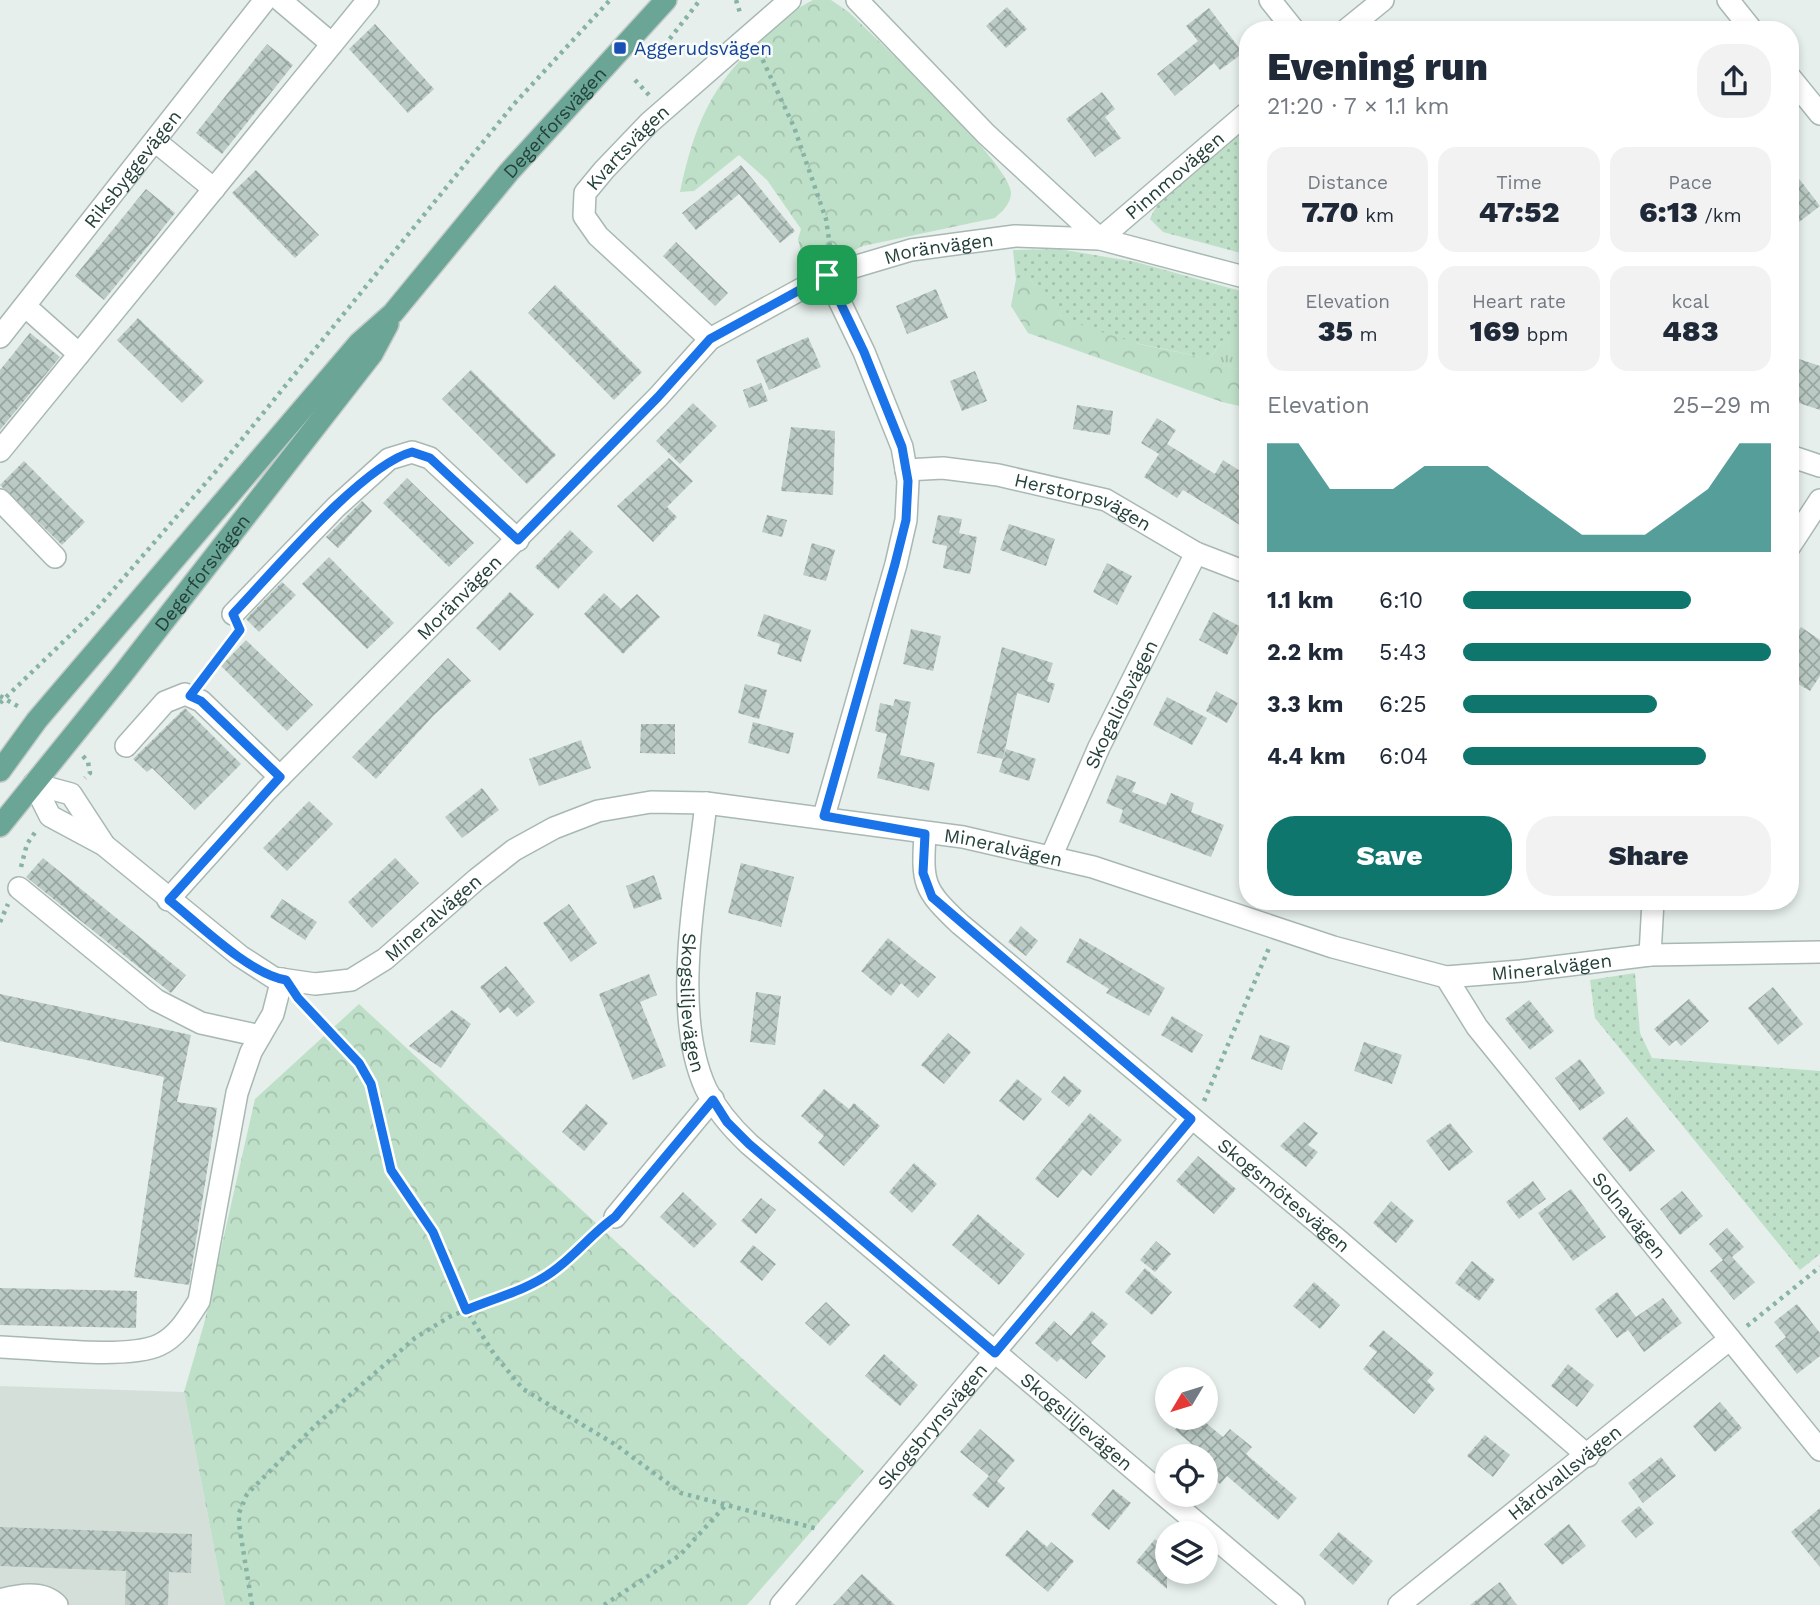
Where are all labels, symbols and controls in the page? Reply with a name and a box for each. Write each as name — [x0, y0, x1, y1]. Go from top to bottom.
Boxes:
place label: Aggerudsvägen — [634, 37, 772, 60]
marker: Aggerudsvägen — [612, 40, 628, 56]
button: share — [1697, 44, 1771, 118]
text: Evening run — [1267, 45, 1488, 89]
street label: Degerforsvägen — [498, 62, 611, 183]
text: 21:20 · 7 × 1.1 km — [1267, 93, 1449, 120]
street label: Kvartsvägen — [581, 99, 674, 195]
street label: Riksbyggevägen — [79, 105, 186, 232]
street label: Pinnmovägen — [1120, 126, 1229, 224]
text: Distance — [1307, 171, 1388, 194]
text: Time — [1496, 171, 1542, 194]
text: Pace — [1668, 171, 1712, 194]
text: 7.70 — [1301, 194, 1359, 229]
text: 47:52 — [1479, 194, 1559, 229]
text: 6:13 — [1639, 194, 1698, 229]
text: km — [1359, 204, 1394, 227]
text: /km — [1698, 204, 1742, 227]
street label: Moränvägen — [881, 228, 995, 269]
pin — [797, 245, 857, 305]
icon: arrive — [808, 256, 846, 294]
text: Elevation — [1305, 290, 1390, 313]
text: Heart rate — [1472, 290, 1566, 313]
text: kcal — [1672, 290, 1709, 313]
text: 35 — [1318, 313, 1353, 348]
text: 169 — [1470, 313, 1520, 348]
text: 483 — [1662, 313, 1719, 348]
text: m — [1353, 323, 1378, 346]
text: bpm — [1520, 323, 1568, 346]
text: Elevation — [1267, 392, 1370, 419]
text: 25–29 m — [1672, 392, 1771, 419]
street label: Herstorpsvägen — [1012, 468, 1156, 536]
street label: Degerforsvägen — [149, 509, 255, 636]
street label: Moränvägen — [412, 550, 506, 644]
text: 1.1 km — [1267, 587, 1334, 614]
text: 6:10 — [1379, 587, 1423, 614]
street label: Skogalidsvägen — [1080, 636, 1162, 772]
text: 2.2 km — [1267, 639, 1344, 666]
text: 5:43 — [1379, 639, 1427, 666]
text: 3.3 km — [1267, 691, 1343, 718]
text: 6:25 — [1379, 691, 1427, 718]
text: 4.4 km — [1267, 743, 1346, 770]
text: 6:04 — [1379, 743, 1428, 770]
button: Save — [1267, 816, 1512, 896]
button: Share — [1526, 816, 1771, 896]
street label: Mineralvägen — [943, 823, 1065, 871]
street label: Mineralvägen — [380, 869, 486, 966]
street label: Skogsliljevägen — [676, 932, 710, 1075]
street label: Mineralvägen — [1491, 948, 1613, 985]
street label: Skogsmötesvägen — [1213, 1133, 1355, 1257]
street label: Solnavägen — [1588, 1167, 1671, 1263]
street label: Skogsbrynsvägen — [872, 1358, 992, 1494]
street label: Skogsliljevägen — [1016, 1367, 1138, 1475]
north arrow — [1155, 1367, 1218, 1430]
map controls — [1155, 1367, 1218, 1584]
street label: Hårdvallsvägen — [1503, 1420, 1626, 1525]
button: locate — [1155, 1444, 1218, 1507]
button: layers — [1155, 1521, 1218, 1584]

